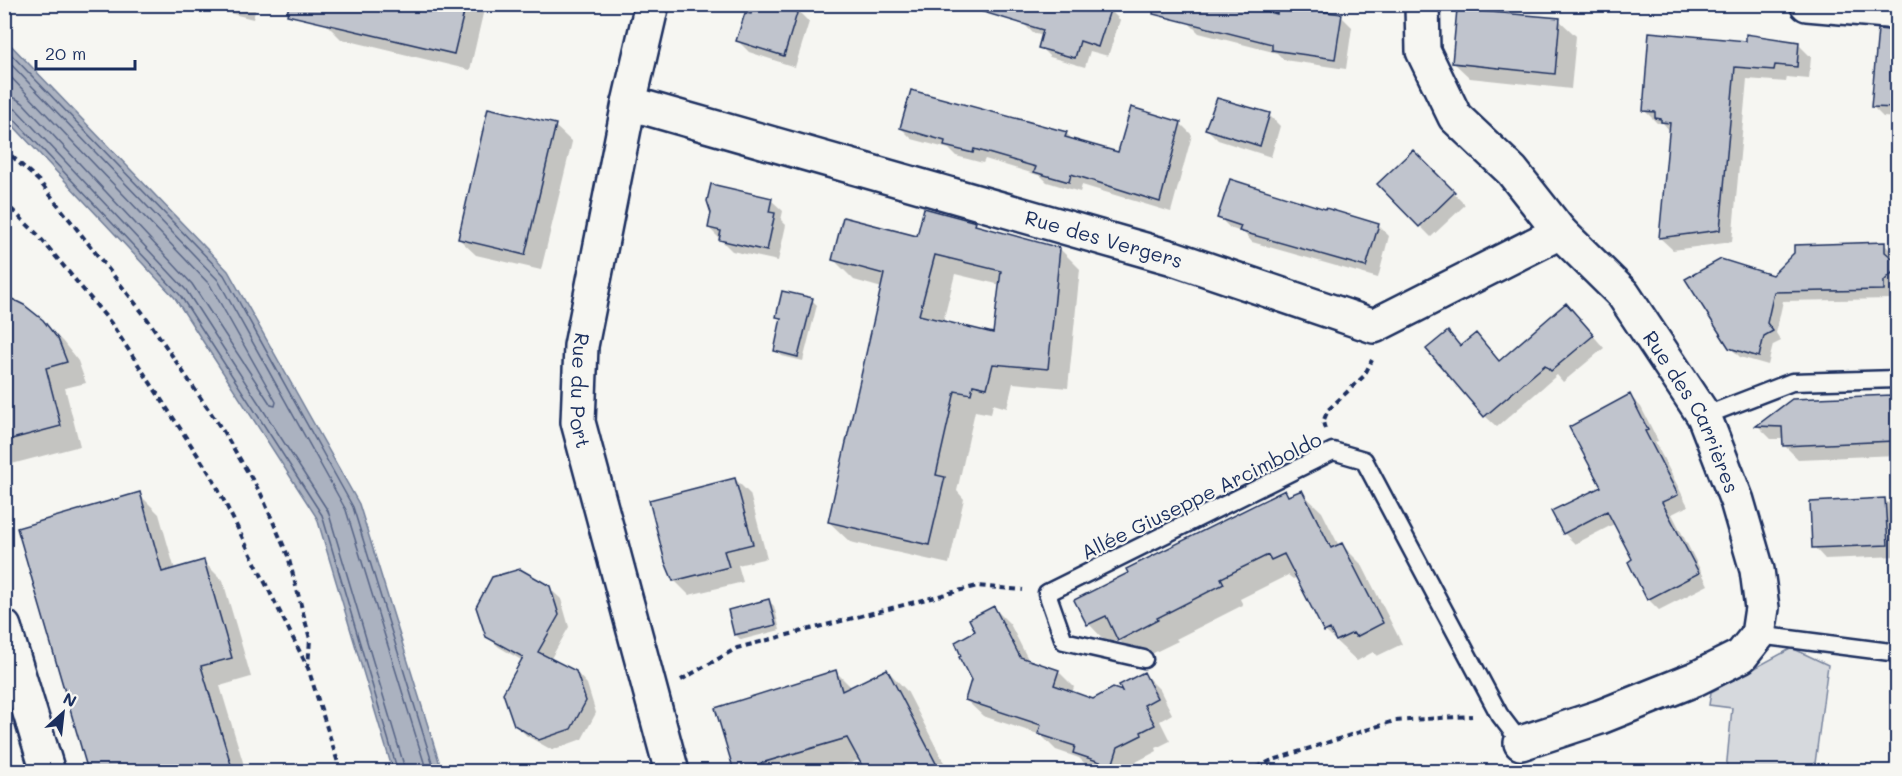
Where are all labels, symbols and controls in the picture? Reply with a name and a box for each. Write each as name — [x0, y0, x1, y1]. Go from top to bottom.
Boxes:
scale bar — [36, 33, 135, 71]
text: 20 m — [45, 41, 86, 65]
street label: Rue des Vergers — [1022, 204, 1186, 273]
street label: Rue des Carrières — [1638, 326, 1746, 497]
street label: Rue du Port — [564, 331, 597, 451]
street label: Allée Giuseppe Arcimboldo — [1077, 425, 1326, 565]
north arrow — [33, 683, 93, 743]
text: N — [60, 687, 80, 711]

